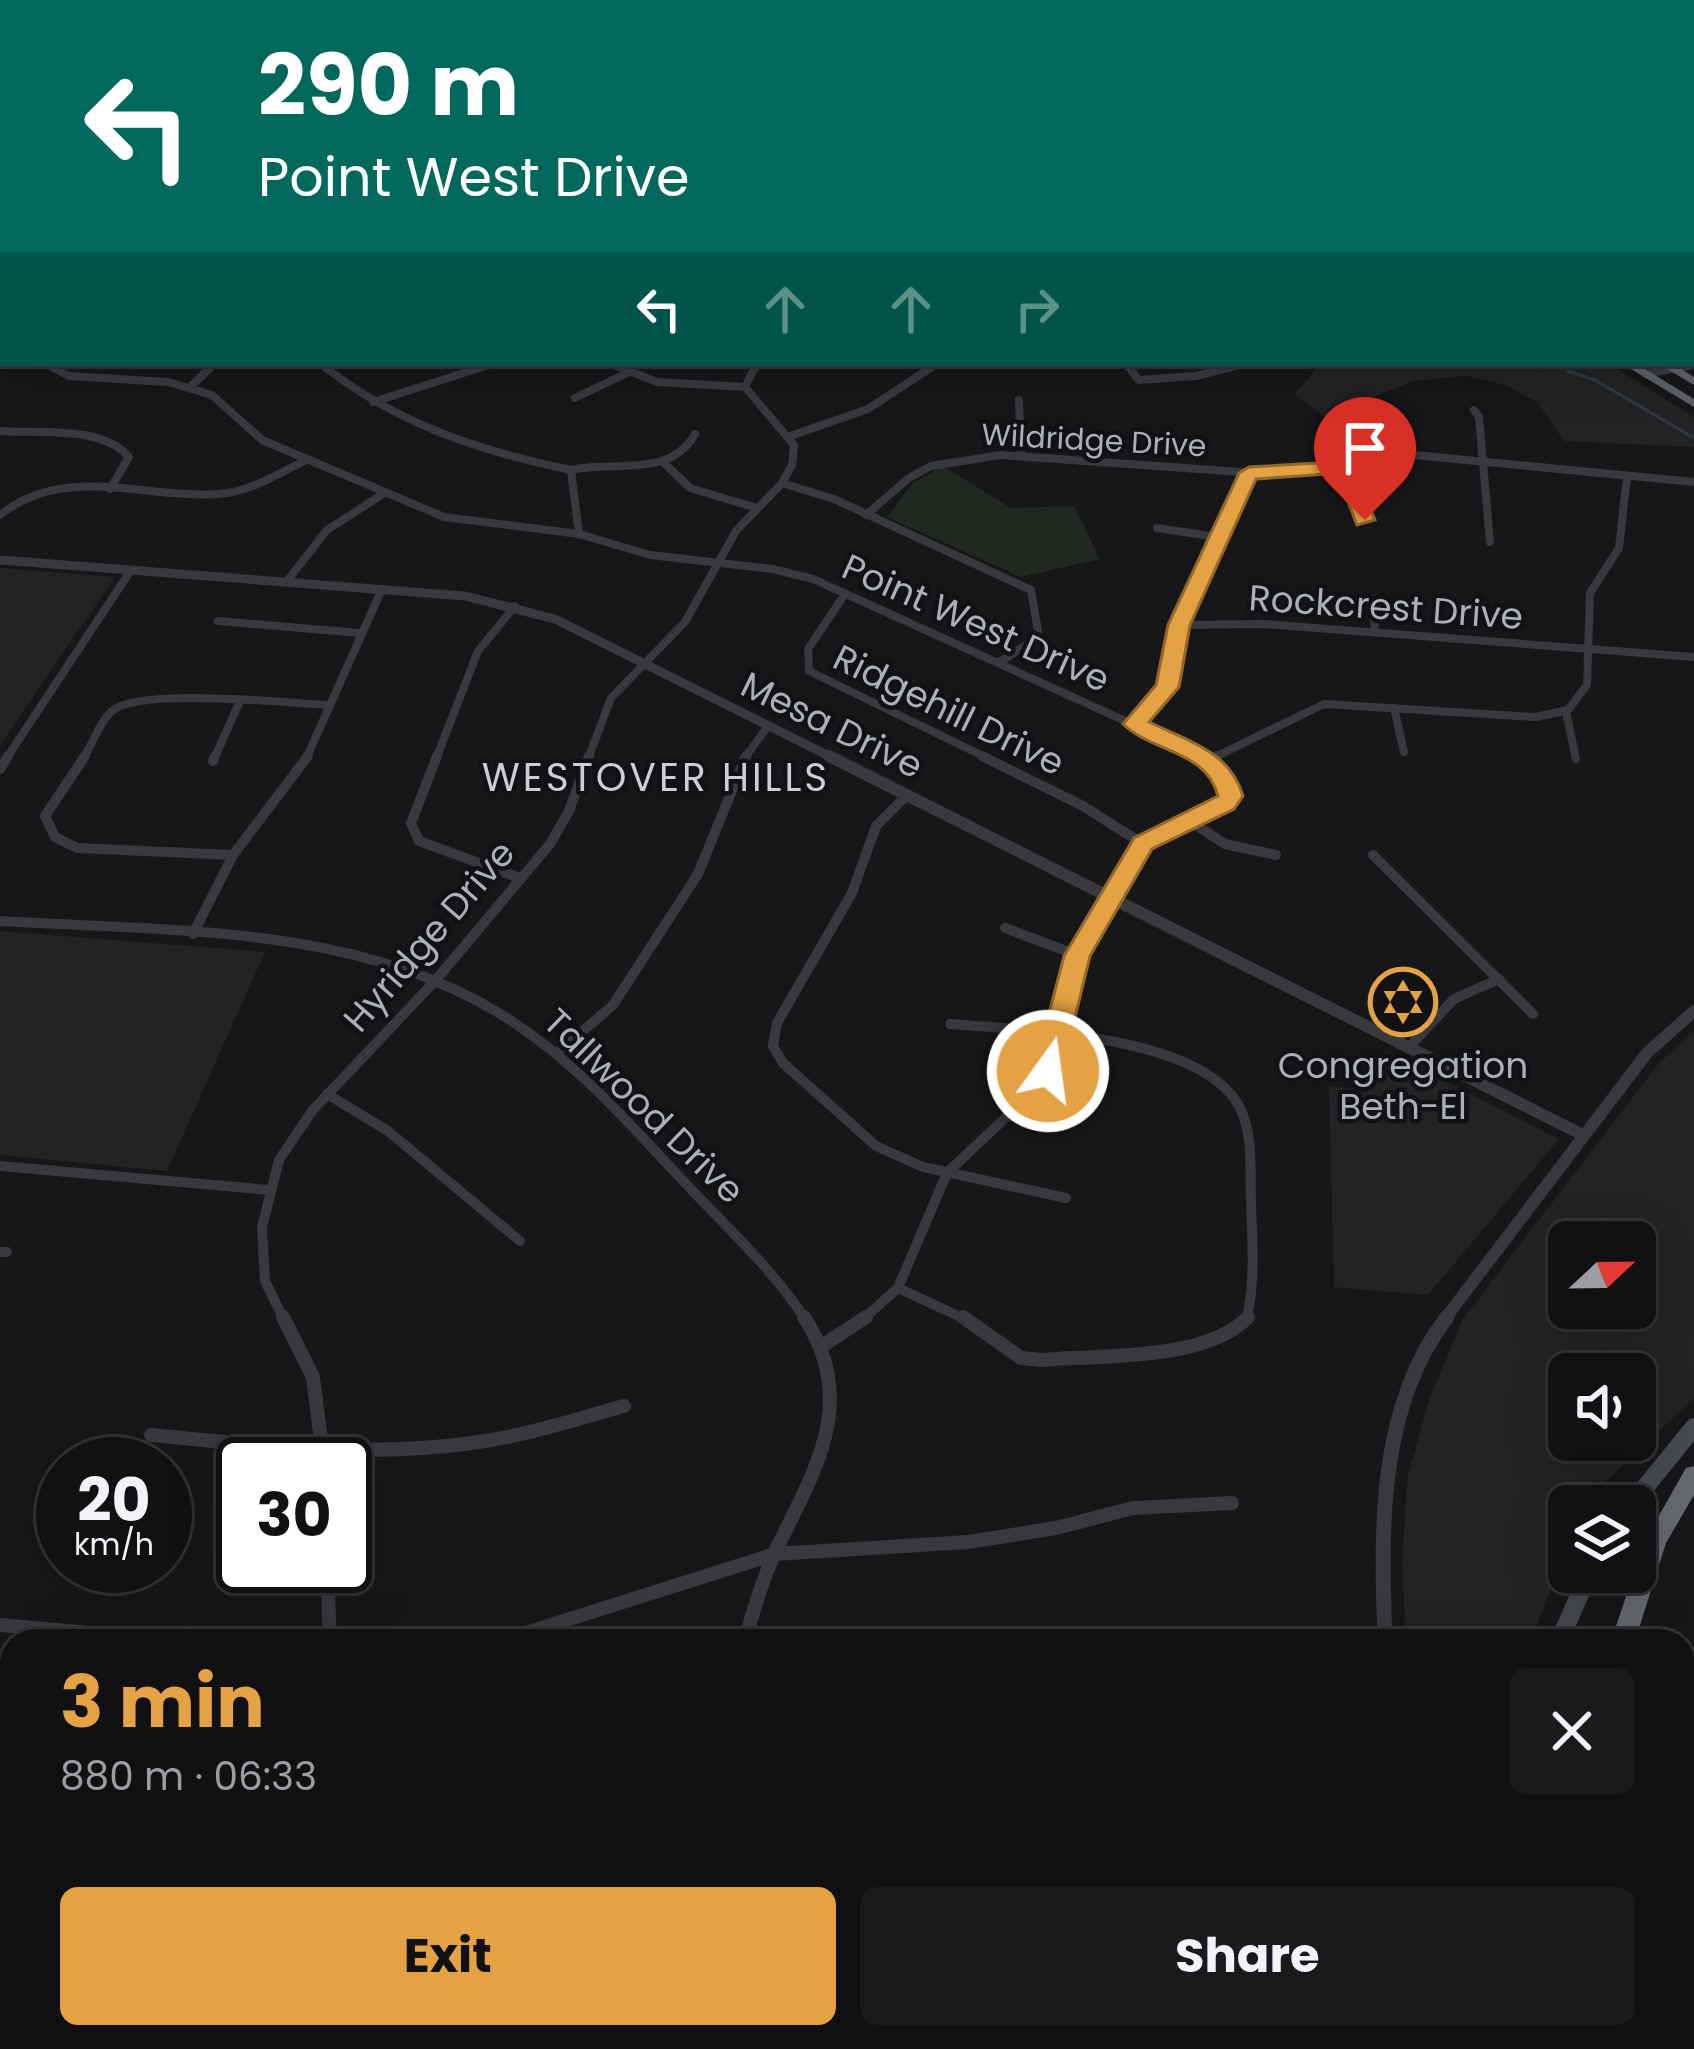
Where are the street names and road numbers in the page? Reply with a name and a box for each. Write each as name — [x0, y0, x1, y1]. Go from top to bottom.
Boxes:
street label: Wildridge Drive — [980, 413, 1208, 467]
street label: Point West Drive — [834, 541, 1118, 705]
street label: Rockcrest Drive — [1247, 572, 1525, 642]
street label: Ridgehill Drive — [825, 632, 1073, 788]
street label: Mesa Drive — [733, 659, 931, 791]
street label: Hyridge Drive — [332, 829, 526, 1043]
street label: Tallwood Drive — [532, 997, 756, 1215]

